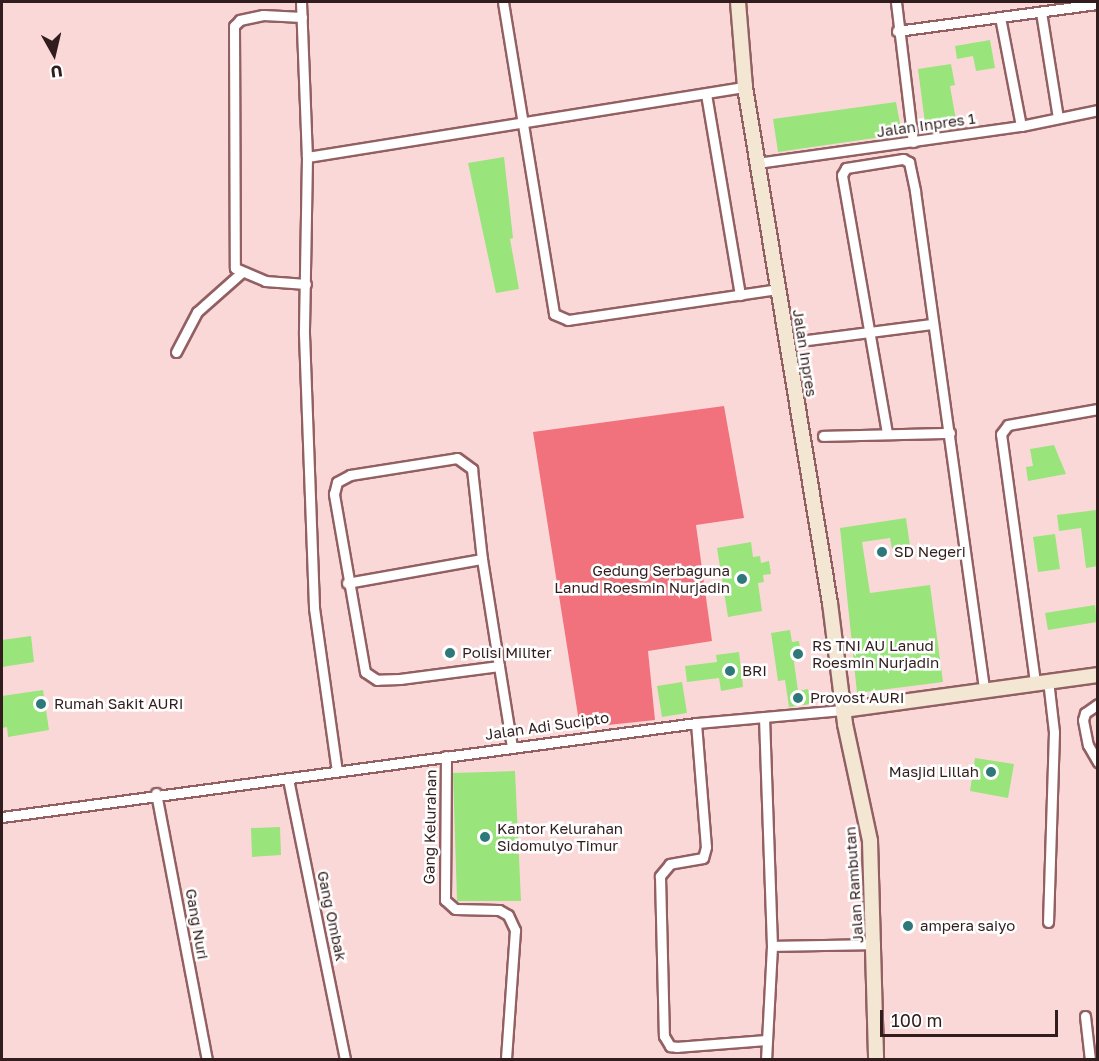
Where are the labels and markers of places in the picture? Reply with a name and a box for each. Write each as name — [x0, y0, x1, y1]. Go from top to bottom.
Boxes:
place label: SD Negeri — [894, 543, 966, 561]
marker: SD Negeri — [875, 545, 889, 559]
place label: Gedung Serbaguna Lanud Roesmin Nurjadin — [554, 561, 730, 596]
marker: Gedung Serbaguna Lanud Roesmin Nurjadin — [735, 572, 749, 586]
place label: RS TNI AU Lanud Roesmin Nurjadin — [812, 636, 939, 671]
place label: Polisi Militer — [462, 644, 552, 662]
marker: RS TNI AU Lanud Roesmin Nurjadin — [789, 645, 807, 663]
marker: Polisi Militer — [443, 646, 457, 660]
place label: BRI — [742, 662, 767, 680]
marker: BRI — [723, 664, 737, 678]
place label: Provost AURI — [810, 689, 904, 707]
marker: Provost AURI — [791, 691, 805, 705]
marker: Rumah Sakit AURI — [32, 695, 50, 713]
place label: Rumah Sakit AURI — [54, 695, 183, 713]
place label: Masjid Lillah — [889, 763, 979, 781]
marker: Masjid Lillah — [984, 765, 998, 779]
place label: Kantor Kelurahan Sidomulyo Timur — [497, 819, 623, 854]
marker: Kantor Kelurahan Sidomulyo Timur — [478, 830, 492, 844]
place label: ampera saiyo — [920, 917, 1015, 935]
marker: ampera saiyo — [901, 919, 915, 933]

